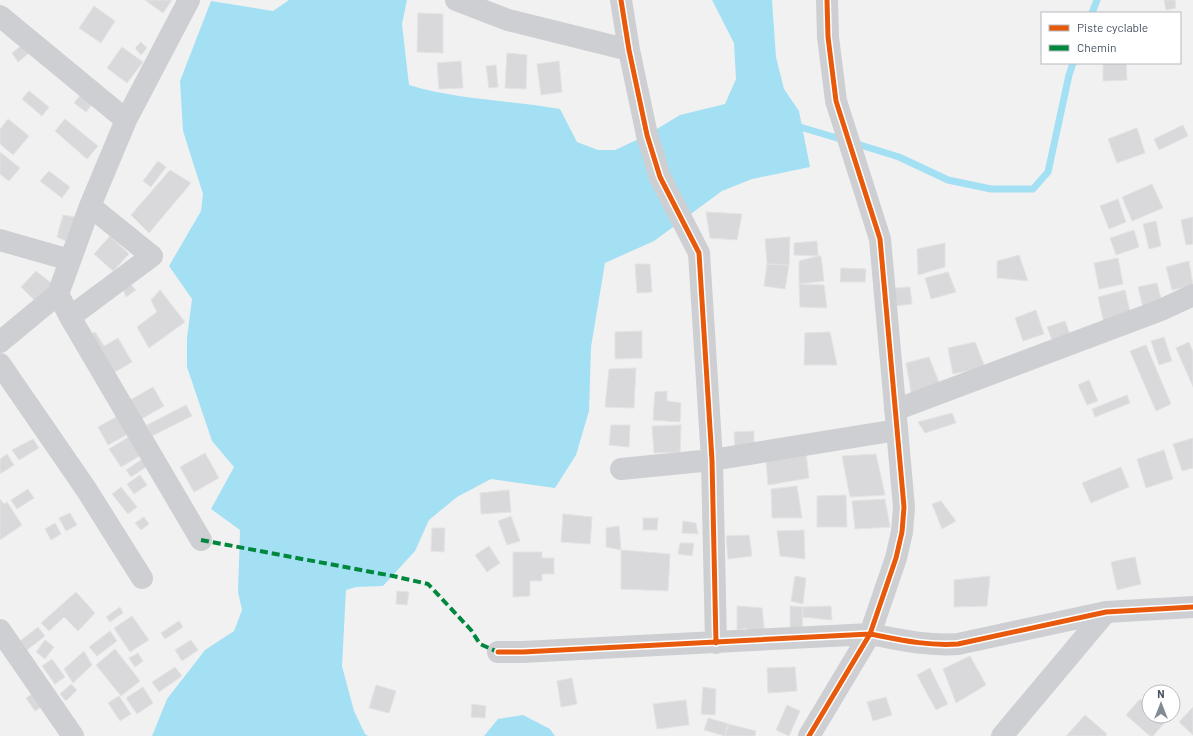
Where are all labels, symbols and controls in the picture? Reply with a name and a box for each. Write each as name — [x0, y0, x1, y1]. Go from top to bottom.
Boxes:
legend — [1041, 12, 1181, 64]
text: Piste cyclable — [1077, 20, 1148, 34]
text: Chemin — [1077, 40, 1117, 54]
north arrow — [1141, 684, 1181, 724]
text: N — [1157, 687, 1165, 700]

